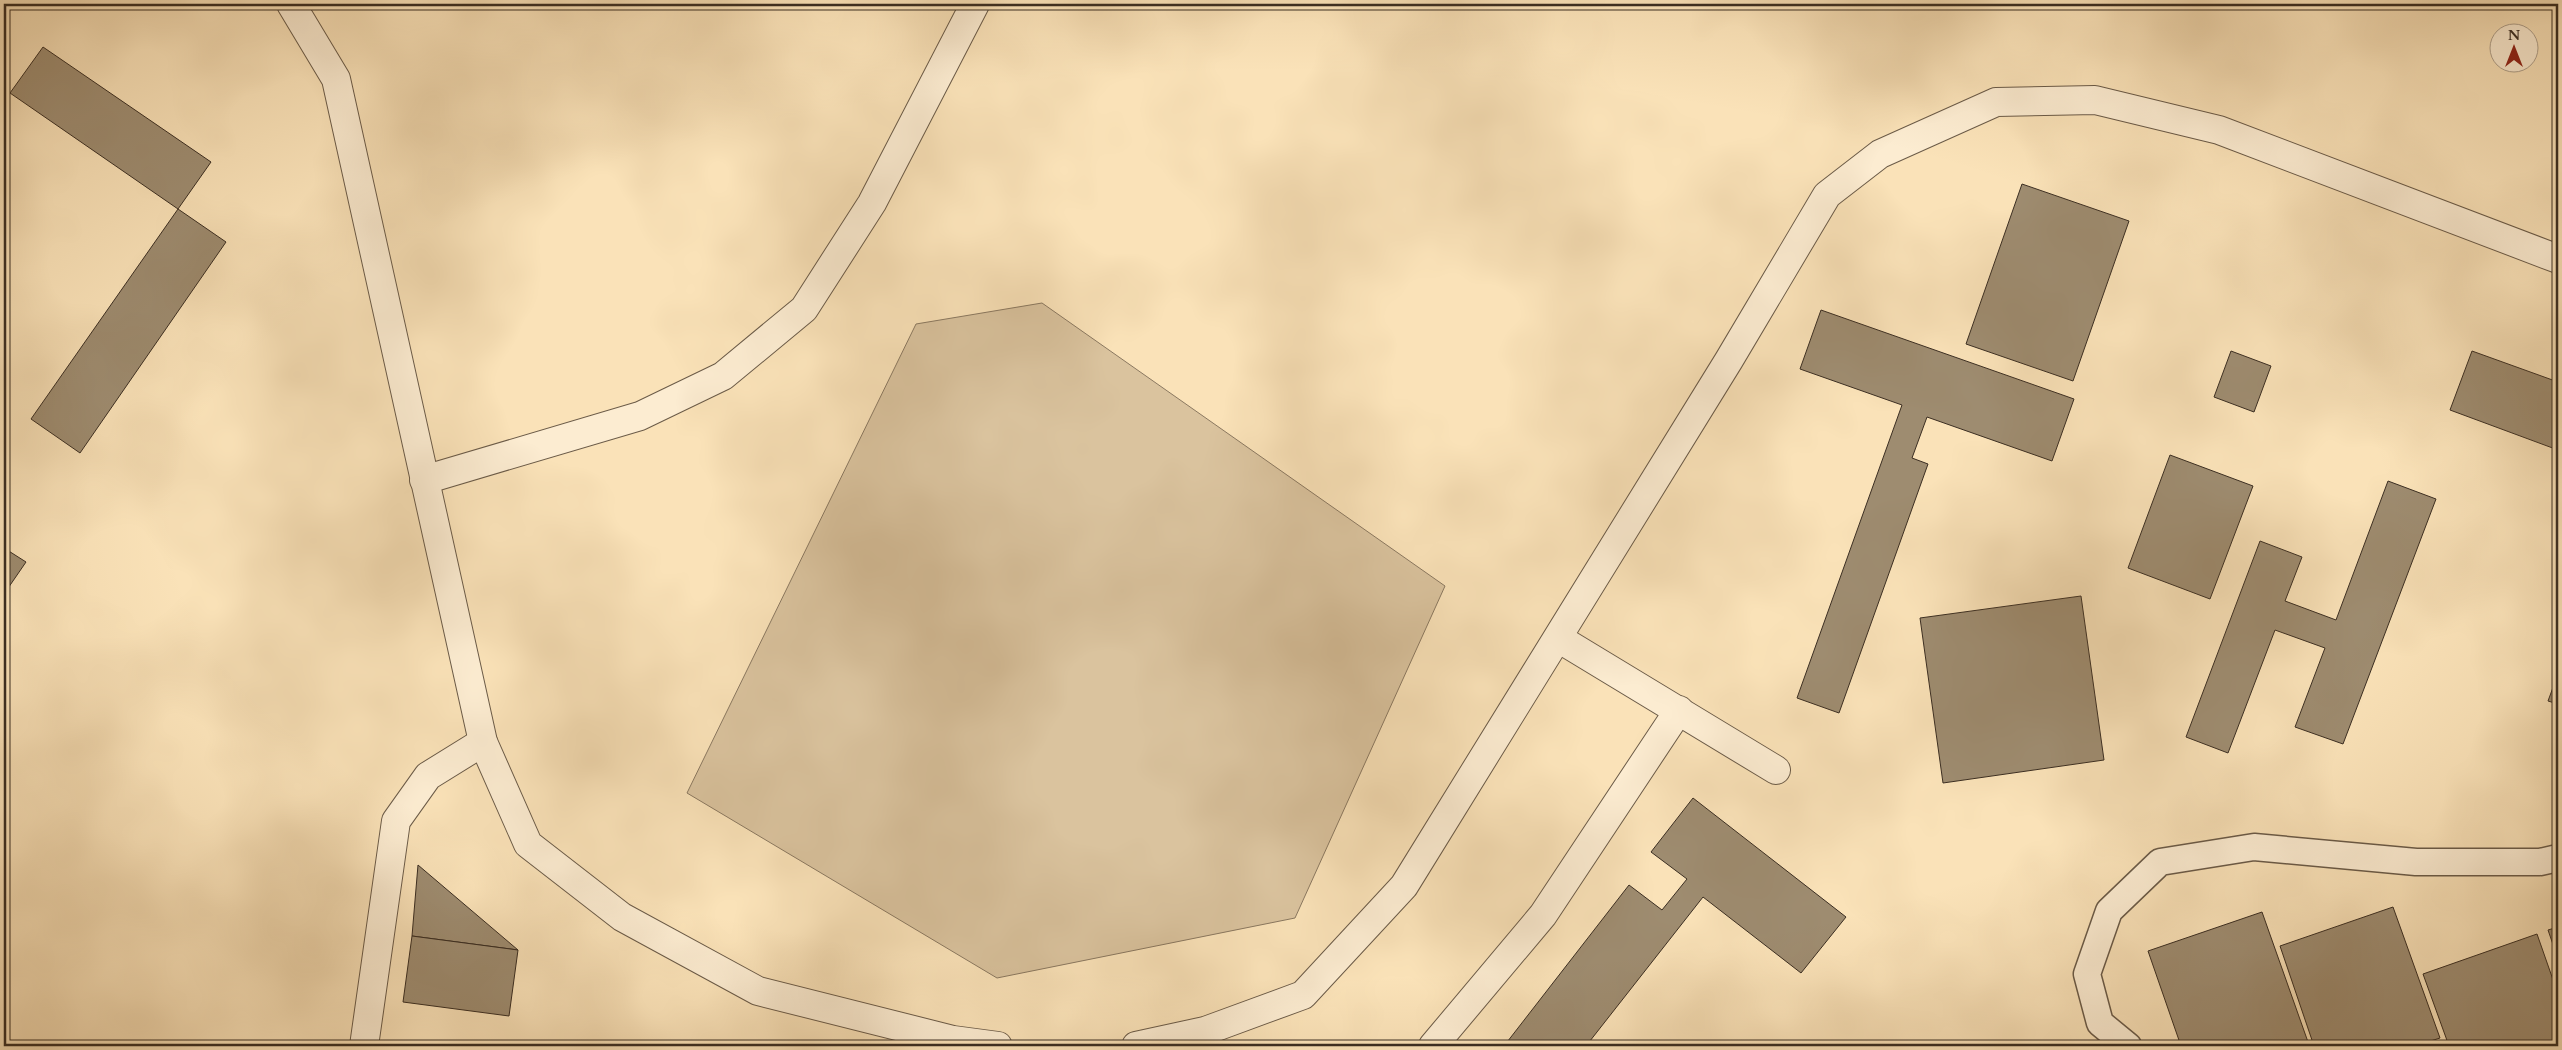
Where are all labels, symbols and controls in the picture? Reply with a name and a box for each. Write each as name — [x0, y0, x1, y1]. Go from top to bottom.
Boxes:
north arrow — [2490, 22, 2540, 72]
text: N — [2508, 26, 2520, 45]

